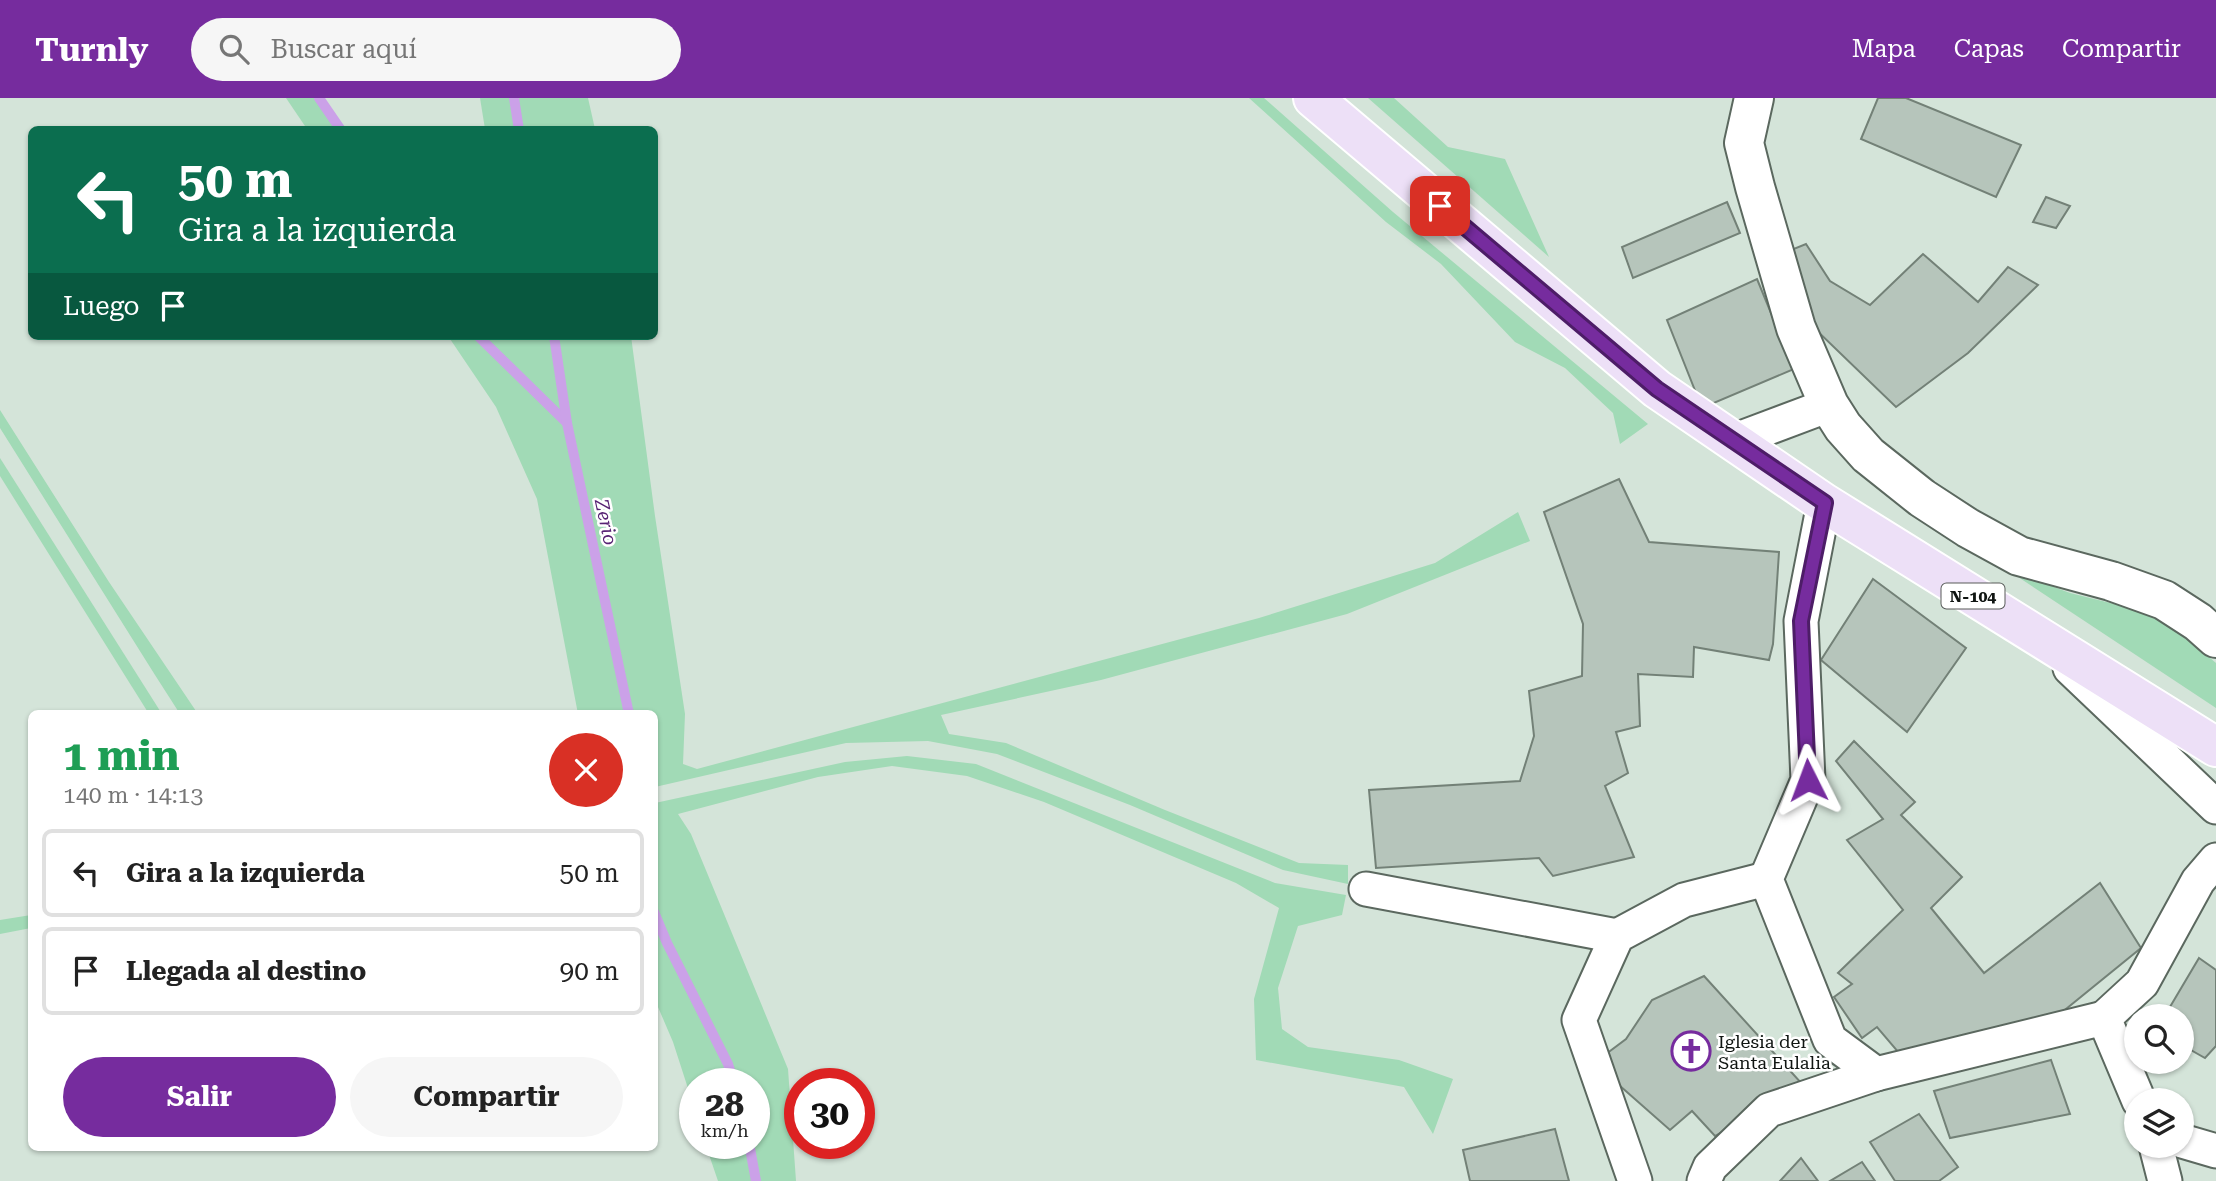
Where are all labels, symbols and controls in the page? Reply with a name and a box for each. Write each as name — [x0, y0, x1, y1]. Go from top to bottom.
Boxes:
search box — [191, 18, 681, 81]
text: Turnly — [35, 30, 149, 69]
icon: search — [215, 30, 253, 68]
text: Buscar aquí — [271, 34, 417, 64]
text: Mapa — [1852, 35, 1916, 63]
text: Capas — [1954, 35, 2024, 63]
text: Compartir — [2062, 35, 2181, 63]
text: 50 m — [178, 152, 293, 209]
icon: left — [63, 154, 154, 245]
pin — [1410, 176, 1470, 236]
icon: arrive — [1421, 187, 1459, 225]
text: Gira a la izquierda — [178, 211, 456, 249]
icon: arrive — [154, 287, 192, 325]
text: Luego — [63, 291, 140, 321]
water label: Zerio — [590, 496, 622, 547]
road number: N-104 — [1941, 583, 2004, 608]
text: 1 min — [63, 731, 180, 780]
button: close — [549, 733, 623, 807]
position arrow — [1771, 743, 1845, 817]
text: 140 m · 14:13 — [63, 782, 203, 809]
icon: left — [67, 854, 105, 892]
text: Gira a la izquierda — [126, 858, 365, 888]
text: 50 m — [560, 858, 619, 888]
icon: arrive — [67, 952, 105, 990]
text: Llegada al destino — [126, 956, 366, 986]
text: 90 m — [560, 956, 619, 986]
map controls — [2124, 1004, 2194, 1158]
button: search — [2124, 1004, 2194, 1074]
church icon: Iglesia der Santa Eulalia — [1670, 1030, 1712, 1072]
place label: Iglesia der Santa Eulalia — [1718, 1031, 1831, 1073]
button: Salir — [63, 1057, 336, 1137]
button: Compartir — [350, 1057, 623, 1137]
speed limit sign: 30 — [784, 1068, 875, 1159]
text: 28 — [705, 1084, 744, 1125]
button: layers — [2124, 1088, 2194, 1158]
text: km/h — [700, 1120, 749, 1141]

